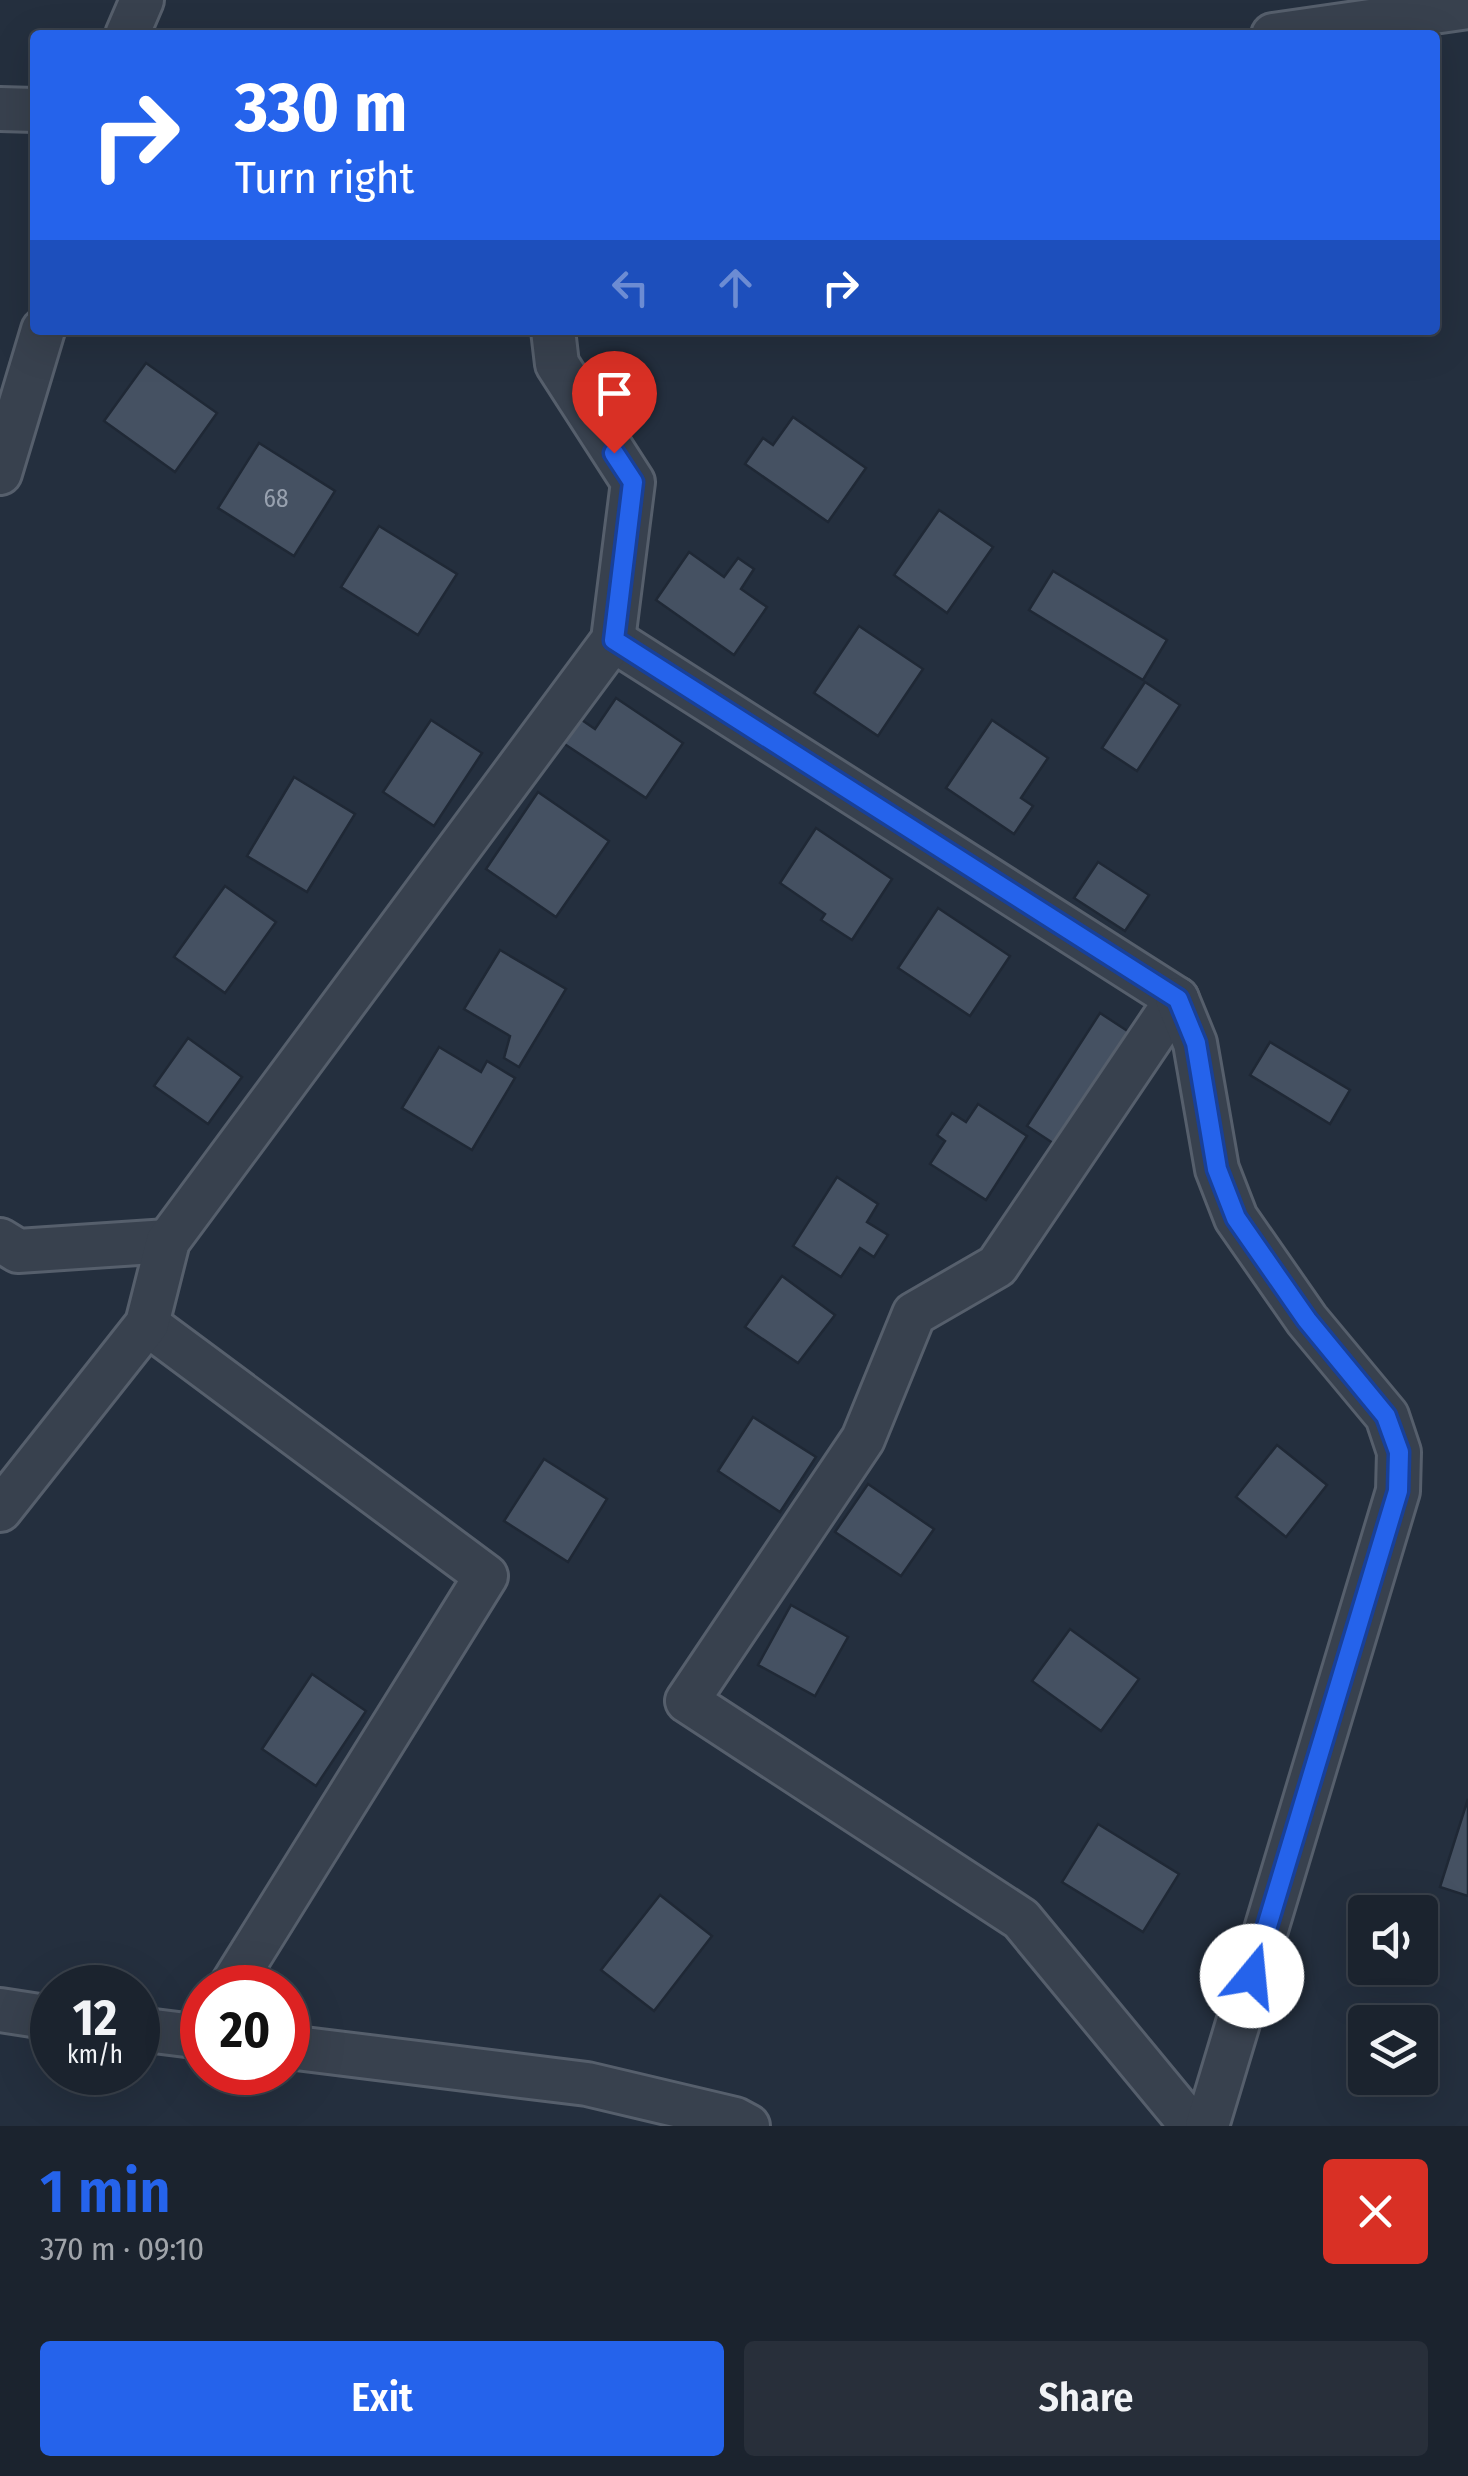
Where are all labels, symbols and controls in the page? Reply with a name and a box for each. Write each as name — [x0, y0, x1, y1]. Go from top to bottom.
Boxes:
text: 330 m — [235, 66, 407, 150]
icon: right — [70, 70, 200, 200]
text: Turn right — [235, 151, 414, 205]
icon: left — [603, 260, 658, 315]
icon: ahead — [708, 260, 763, 315]
icon: right — [813, 260, 868, 315]
pin — [572, 351, 657, 454]
icon: arrive — [587, 366, 642, 421]
house number: 68 — [264, 484, 288, 514]
map controls — [1348, 1895, 1438, 2095]
button: sound — [1348, 1895, 1438, 1985]
position arrow — [1200, 1924, 1304, 2028]
speed limit sign: 20 — [180, 1965, 310, 2095]
text: 12 — [73, 1988, 117, 2048]
button: layers — [1348, 2005, 1438, 2095]
text: km/h — [67, 2040, 123, 2070]
text: 1 min — [40, 2156, 171, 2228]
button: close — [1323, 2159, 1428, 2264]
text: 370 m · 09:10 — [40, 2230, 204, 2268]
button: Exit — [40, 2341, 724, 2456]
button: Share — [744, 2341, 1428, 2456]

